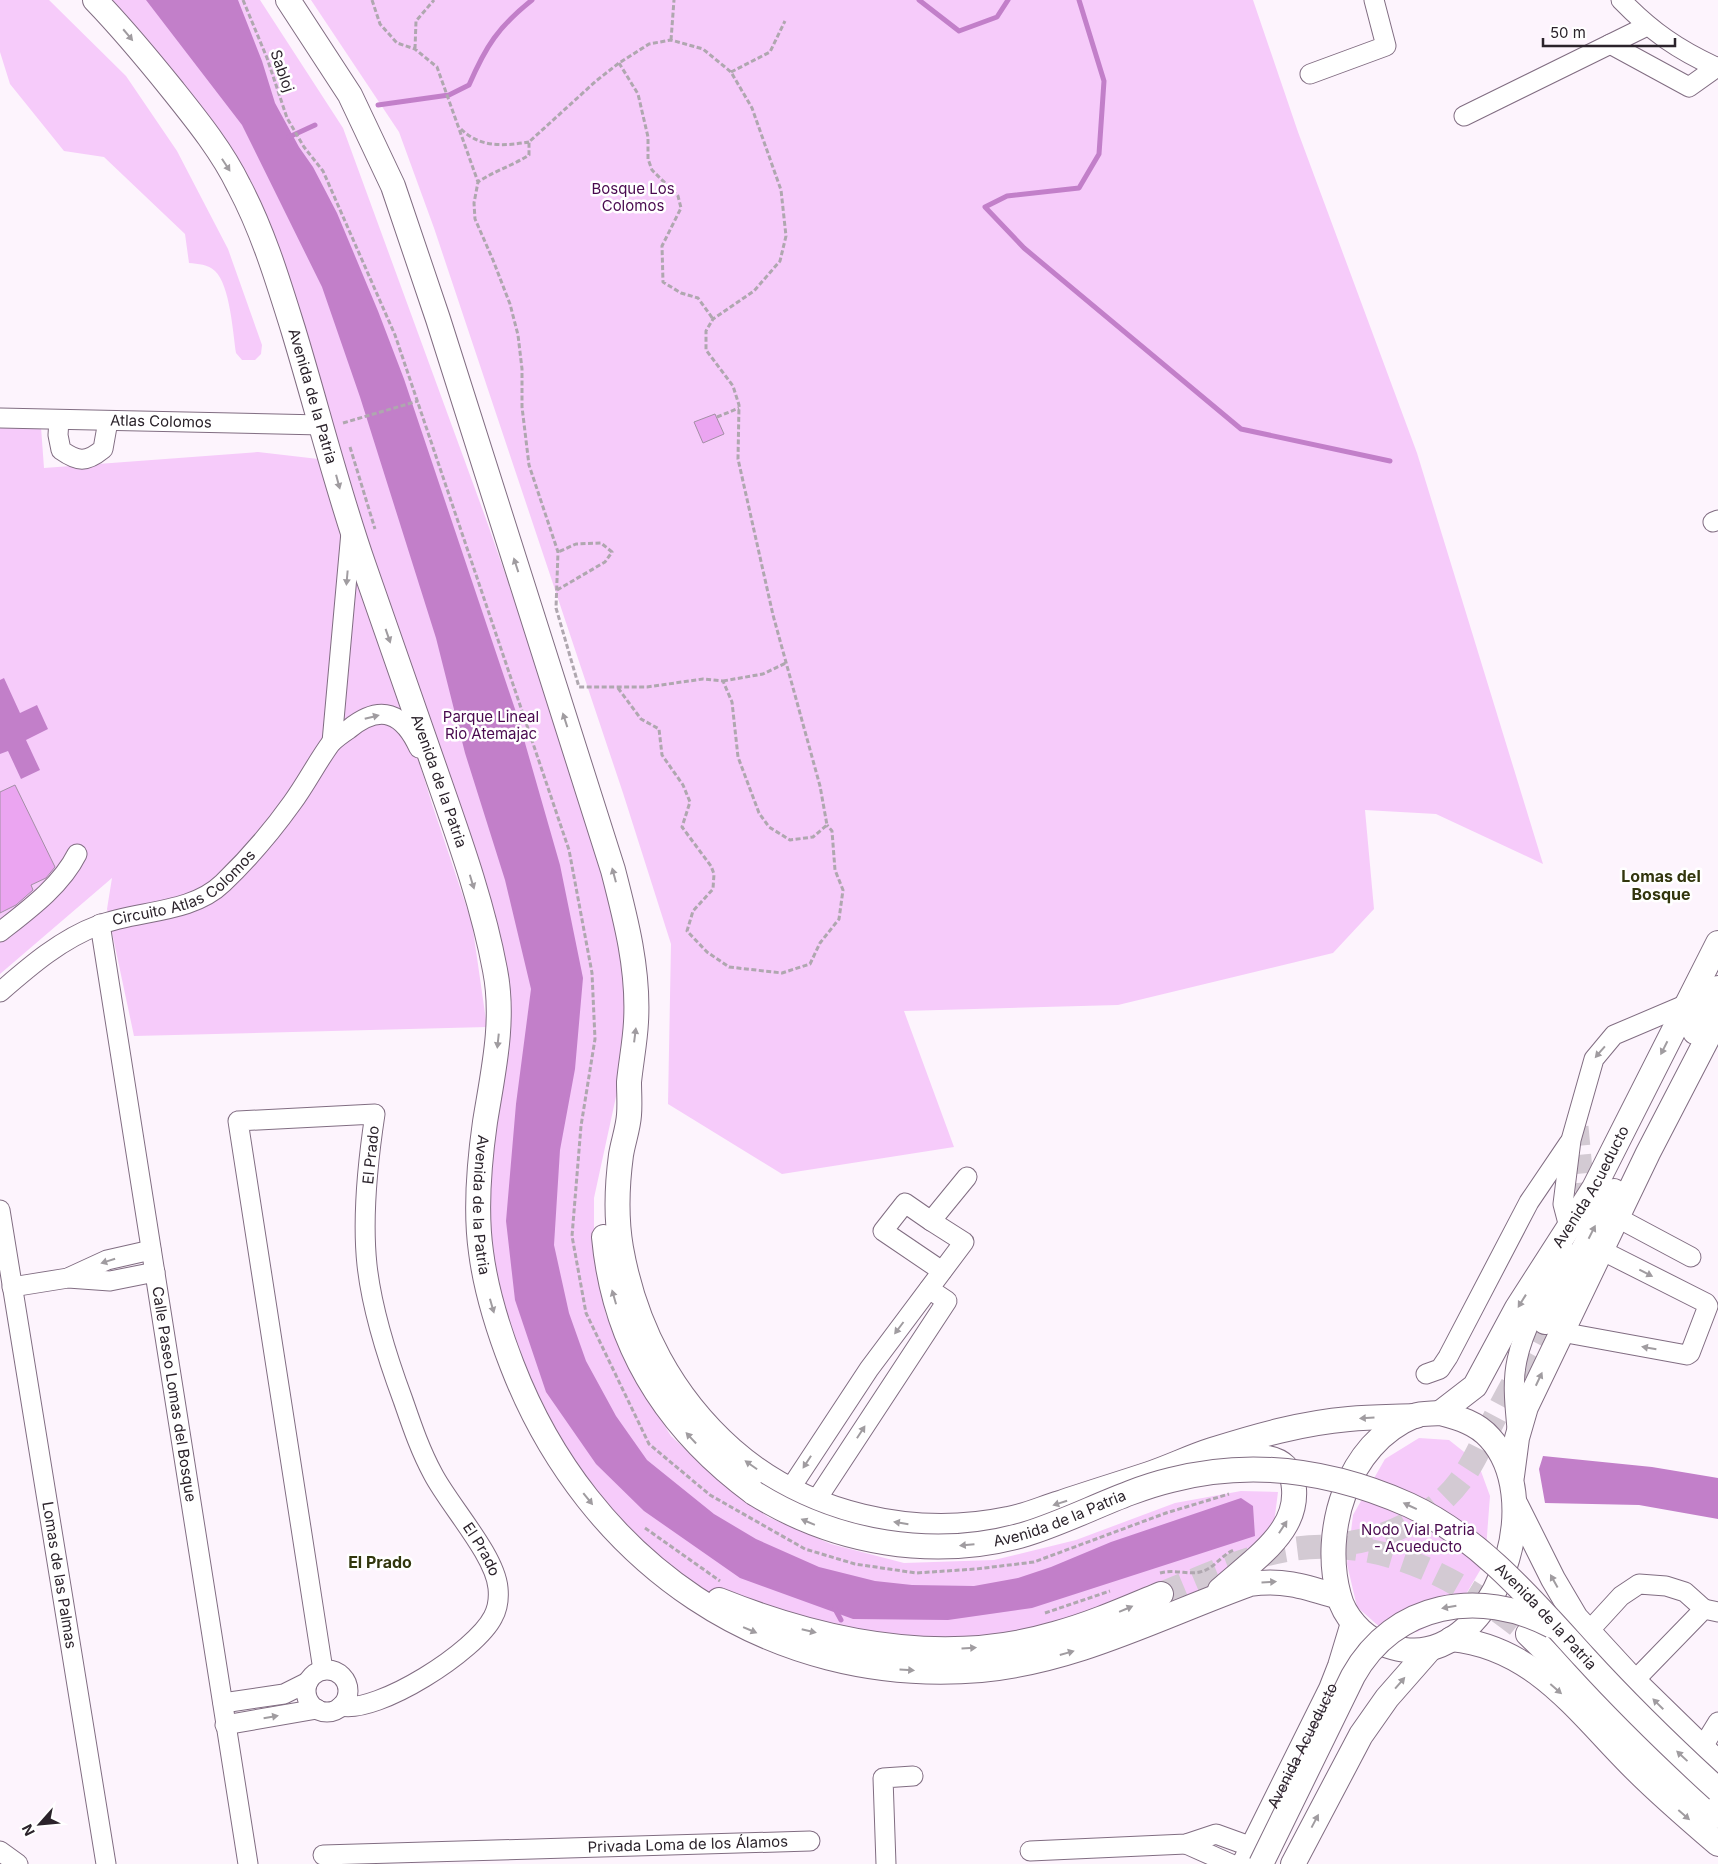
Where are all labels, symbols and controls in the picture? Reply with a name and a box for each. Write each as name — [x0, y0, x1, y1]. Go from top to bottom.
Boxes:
scale bar — [1543, 15, 1676, 47]
text: 50 m — [1550, 23, 1586, 42]
one-way arrow — [122, 29, 134, 41]
street label: Sabloj — [266, 47, 299, 94]
one-way arrow — [222, 158, 231, 171]
park label: Bosque Los Colomos — [591, 179, 675, 215]
street label: Avenida de la Patria — [284, 326, 341, 466]
street label: Atlas Colomos — [110, 410, 212, 432]
one-way arrow — [334, 474, 342, 489]
one-way arrow — [512, 557, 520, 572]
one-way arrow — [343, 570, 351, 586]
one-way arrow — [385, 629, 393, 644]
park label: Parque Lineal Rio Atemajac — [443, 707, 539, 743]
street label: Avenida de la Patria — [407, 712, 471, 850]
one-way arrow — [561, 712, 569, 727]
one-way arrow — [365, 713, 380, 721]
street label: Circuito Atlas Colomos — [110, 845, 259, 929]
district label: Lomas del Bosque — [1621, 866, 1701, 904]
one-way arrow — [610, 867, 618, 883]
one-way arrow — [468, 875, 476, 890]
one-way arrow — [631, 1027, 639, 1043]
one-way arrow — [494, 1033, 502, 1049]
one-way arrow — [1660, 1041, 1668, 1056]
one-way arrow — [1595, 1046, 1606, 1058]
street label: Avenida Acueducto — [1548, 1122, 1633, 1251]
street label: El Prado — [358, 1125, 383, 1185]
street label: Avenida de la Patria — [469, 1134, 494, 1276]
one-way arrow — [1588, 1225, 1596, 1240]
one-way arrow — [101, 1257, 116, 1265]
one-way arrow — [1639, 1269, 1654, 1277]
street label: Calle Paseo Lomas del Bosque — [148, 1285, 201, 1503]
one-way arrow — [610, 1289, 618, 1304]
one-way arrow — [1517, 1294, 1526, 1307]
one-way arrow — [489, 1298, 497, 1313]
one-way arrow — [894, 1321, 905, 1334]
one-way arrow — [1641, 1344, 1657, 1352]
one-way arrow — [1535, 1372, 1543, 1387]
one-way arrow — [1359, 1414, 1375, 1422]
one-way arrow — [856, 1425, 866, 1438]
one-way arrow — [686, 1431, 697, 1444]
one-way arrow — [803, 1455, 812, 1469]
one-way arrow — [744, 1460, 758, 1470]
street label: Avenida de la Patria — [992, 1485, 1129, 1550]
one-way arrow — [582, 1492, 593, 1505]
one-way arrow — [1052, 1499, 1067, 1507]
street label: Lomas de las Palmas — [38, 1500, 81, 1650]
one-way arrow — [1402, 1501, 1417, 1510]
one-way arrow — [800, 1518, 815, 1526]
street label: El Prado — [459, 1519, 505, 1579]
one-way arrow — [892, 1519, 908, 1527]
one-way arrow — [1279, 1520, 1288, 1534]
park label: Nodo Vial Patria - Acueducto — [1361, 1520, 1475, 1556]
one-way arrow — [959, 1541, 975, 1549]
district label: El Prado — [348, 1552, 412, 1572]
street label: Avenida de la Patria — [1491, 1559, 1601, 1674]
one-way arrow — [1550, 1573, 1558, 1588]
one-way arrow — [1262, 1578, 1278, 1586]
one-way arrow — [1119, 1604, 1133, 1612]
one-way arrow — [1441, 1604, 1457, 1612]
one-way arrow — [743, 1627, 757, 1635]
one-way arrow — [801, 1627, 816, 1635]
one-way arrow — [962, 1643, 978, 1651]
one-way arrow — [1060, 1649, 1075, 1657]
one-way arrow — [899, 1667, 915, 1675]
one-way arrow — [1394, 1677, 1405, 1689]
street label: Avenida Acueducto — [1263, 1680, 1341, 1811]
one-way arrow — [1549, 1683, 1561, 1695]
one-way arrow — [1652, 1699, 1664, 1711]
one-way arrow — [263, 1713, 279, 1721]
one-way arrow — [1677, 1750, 1689, 1762]
north arrow — [15, 1799, 65, 1849]
one-way arrow — [1677, 1810, 1690, 1821]
one-way arrow — [1311, 1814, 1319, 1828]
text: N — [18, 1822, 38, 1839]
street label: Privada Loma de los Álamos — [587, 1832, 788, 1856]

